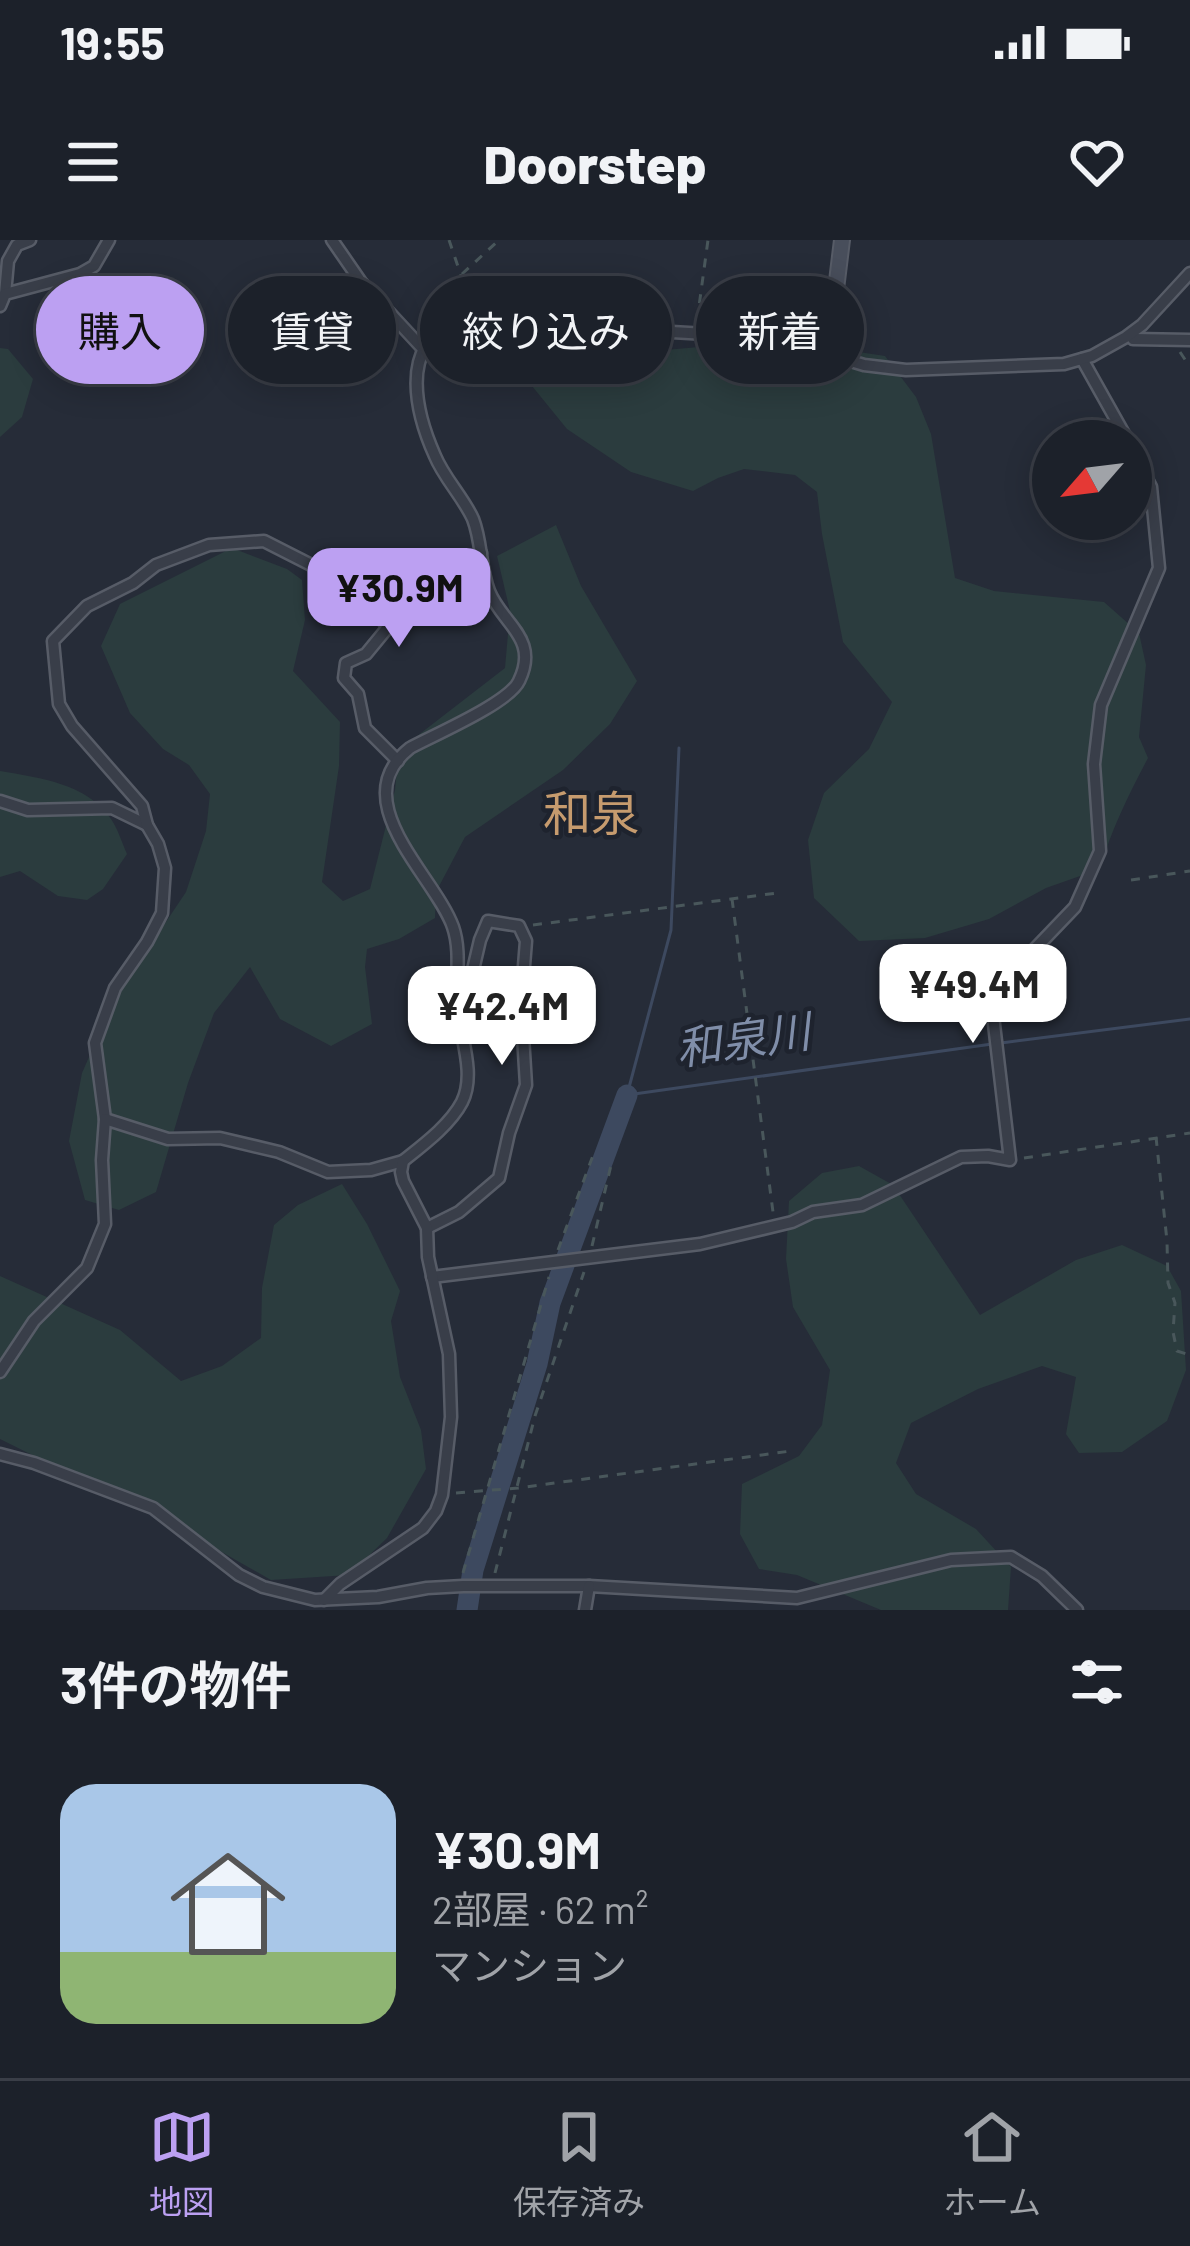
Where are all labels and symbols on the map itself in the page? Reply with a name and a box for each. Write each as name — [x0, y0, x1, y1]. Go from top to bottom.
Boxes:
north arrow — [1032, 420, 1152, 540]
pin: ¥30.9M — [301, 548, 497, 650]
district label: 和泉 — [543, 783, 639, 841]
pin: ¥49.4M — [875, 944, 1071, 1046]
pin: ¥42.4M — [404, 966, 600, 1068]
water label: 和泉川 — [672, 1001, 817, 1074]

